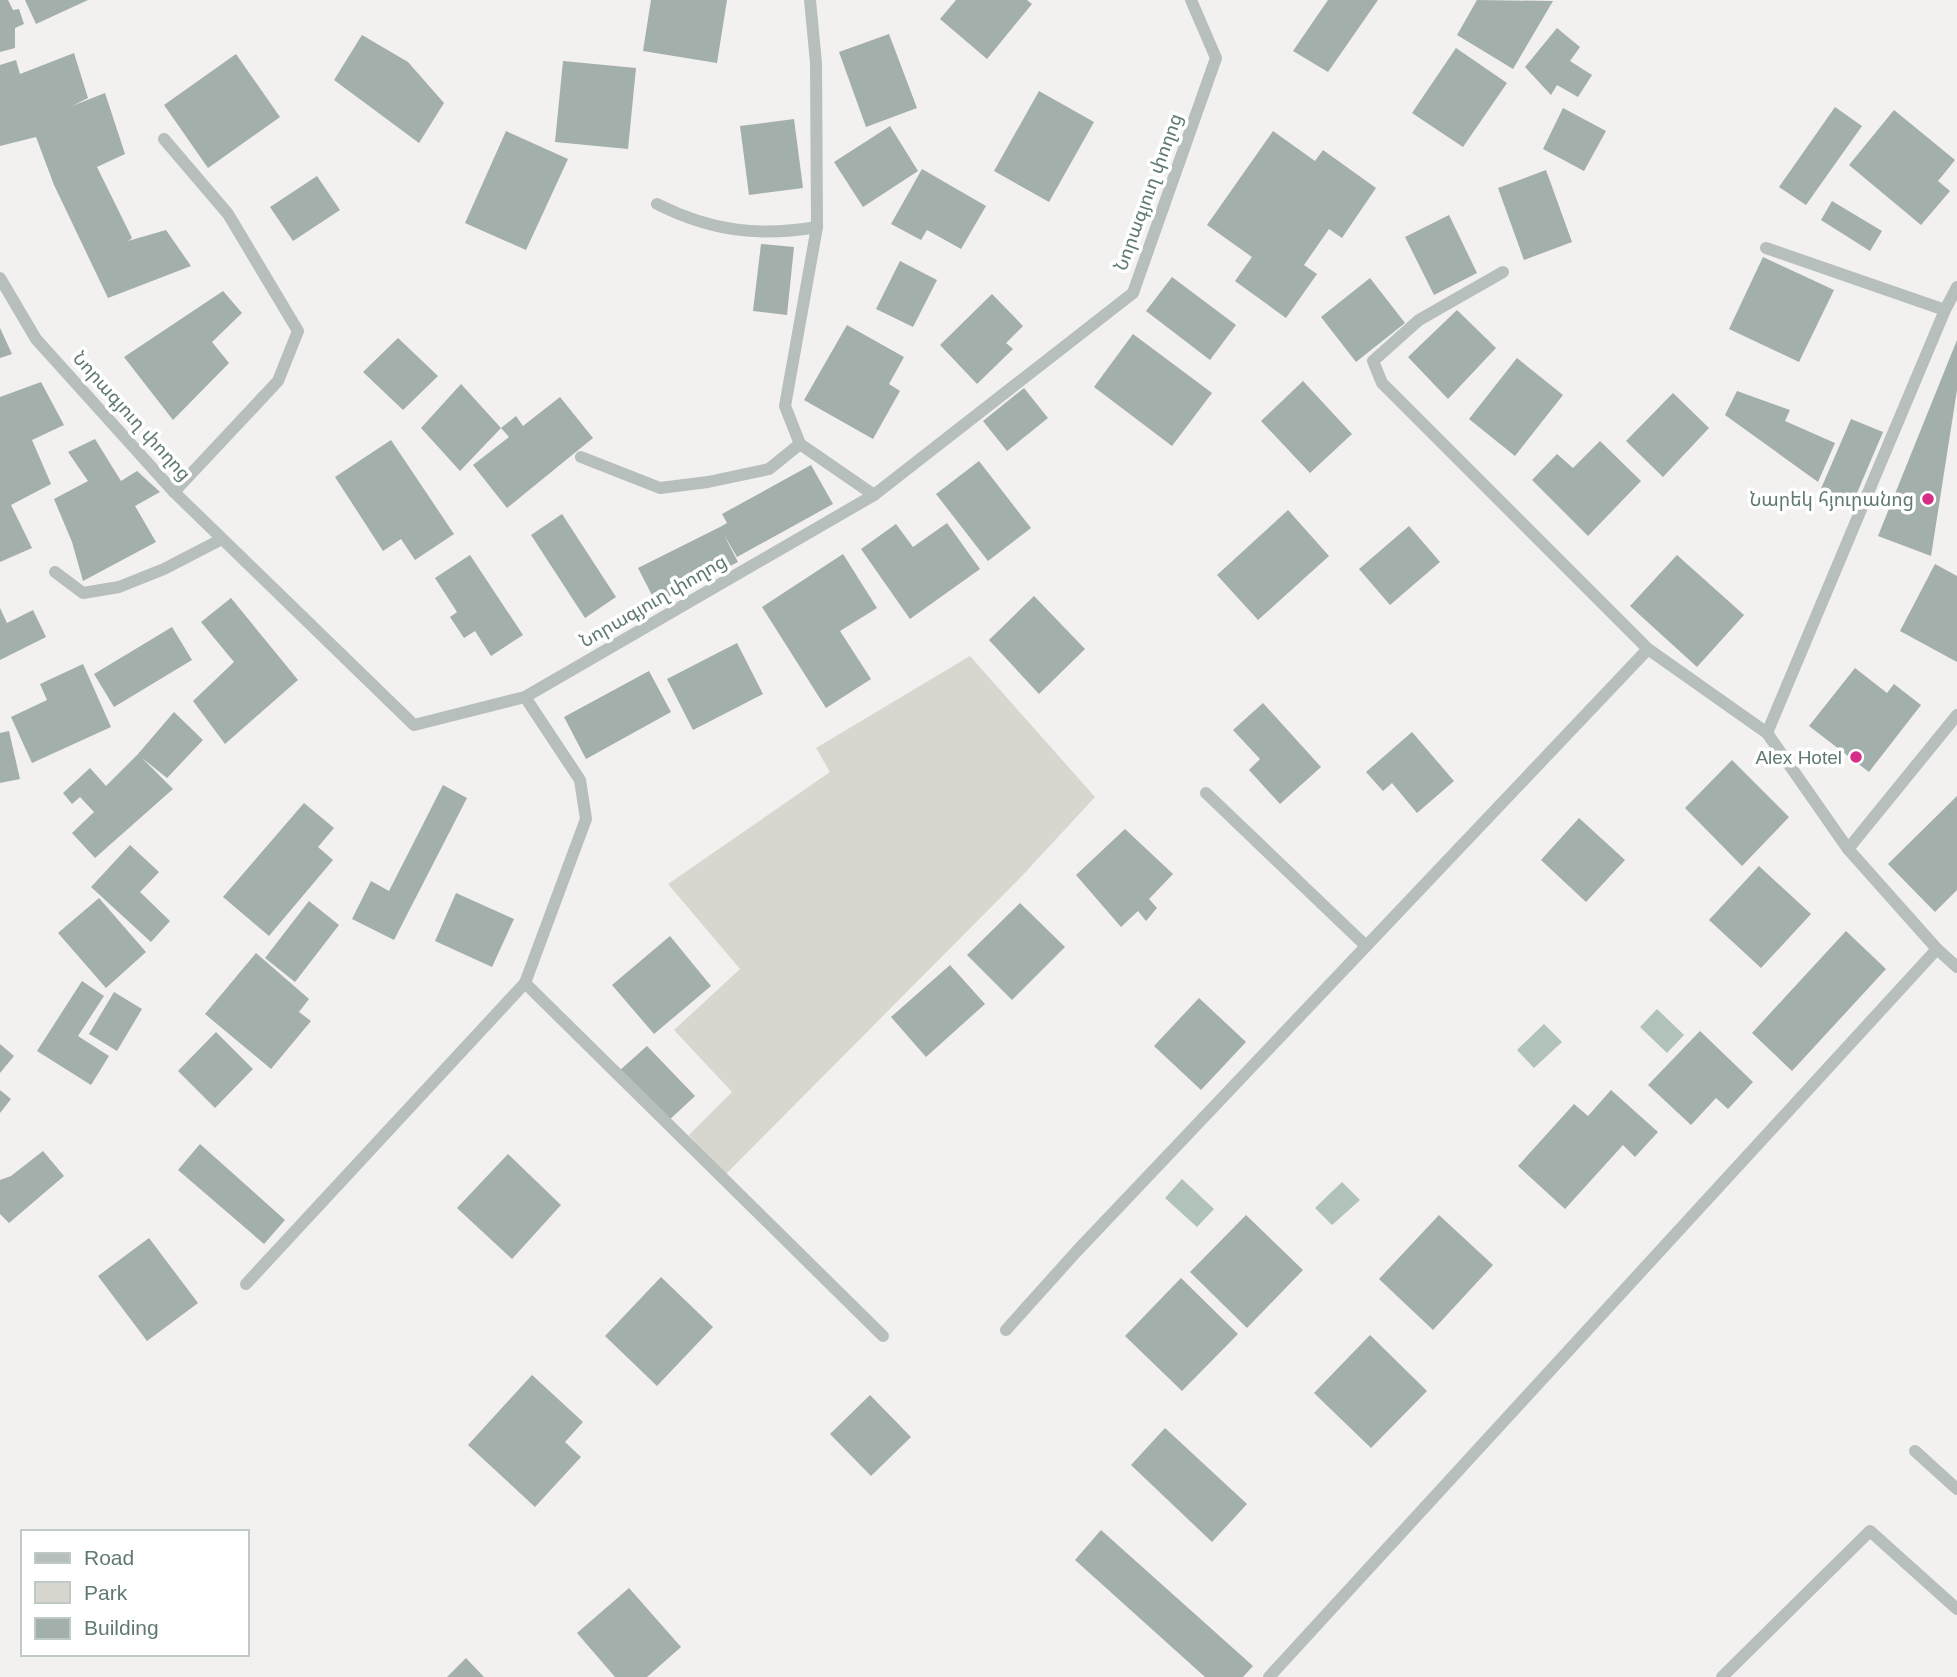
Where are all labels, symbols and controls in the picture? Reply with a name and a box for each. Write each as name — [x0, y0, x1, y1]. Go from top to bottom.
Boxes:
street label: Նորագյուղ փողոց — [1110, 111, 1187, 274]
street label: Նորագյուղ փողոց — [68, 347, 195, 485]
place label: Նարեկ հյուրանոց — [1749, 489, 1914, 511]
marker: Նարեկ հյուրանոց — [1920, 491, 1936, 507]
street label: Նորագյուղ փողոց — [576, 550, 731, 652]
place label: Alex Hotel — [1755, 747, 1842, 768]
marker: Alex Hotel — [1848, 749, 1864, 765]
legend — [21, 1530, 248, 1656]
text: Road — [84, 1546, 134, 1569]
text: Park — [84, 1581, 128, 1604]
text: Building — [84, 1616, 159, 1639]

